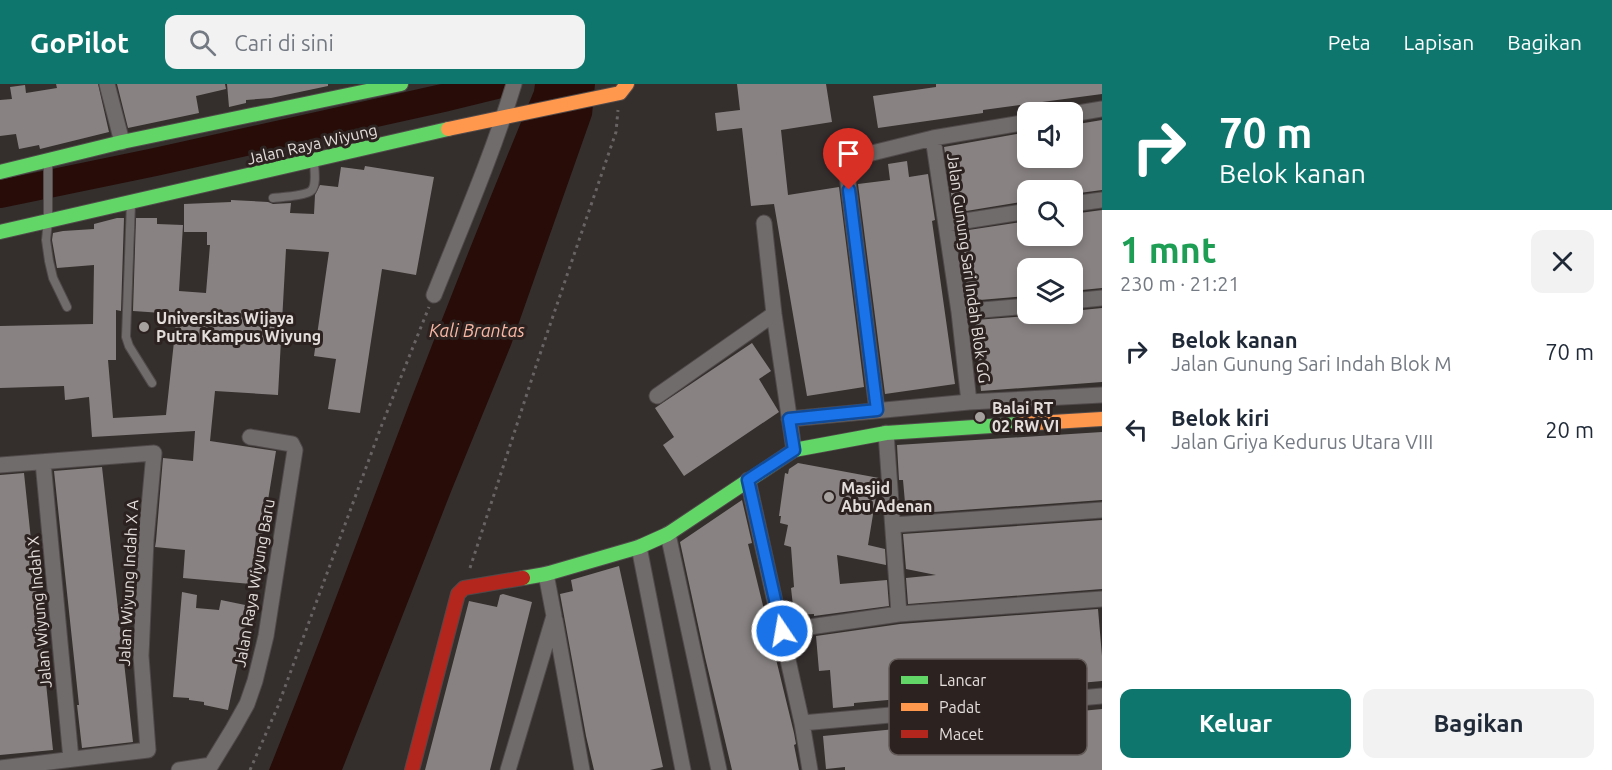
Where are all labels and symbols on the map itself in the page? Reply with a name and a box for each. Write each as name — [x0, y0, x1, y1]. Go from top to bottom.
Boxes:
street label: Jalan Raya Wiyung — [245, 120, 379, 168]
pin — [823, 128, 874, 190]
street label: Jalan Gunung Sari Indah Blok GG — [944, 152, 994, 384]
place label: Universitas Wijaya Putra Kampus Wiyung — [156, 309, 321, 345]
marker: Universitas Wijaya Putra Kampus Wiyung — [137, 320, 151, 334]
water label: Kali Brantas — [429, 320, 525, 340]
place label: Balai RT 02 RW VI — [992, 399, 1059, 435]
marker: Balai RT 02 RW VI — [973, 410, 987, 424]
place label: Masjid Abu Adenan — [841, 479, 932, 515]
marker: Masjid Abu Adenan — [822, 490, 836, 504]
street label: Jalan Raya Wiyung Baru — [230, 497, 278, 669]
street label: Jalan Wiyung Indah X A — [115, 499, 141, 667]
street label: Jalan Wiyung Indah X — [23, 535, 55, 689]
position arrow — [750, 599, 814, 663]
legend — [889, 659, 1087, 755]
text: Lancar — [939, 671, 986, 689]
text: Padat — [939, 698, 981, 716]
text: Macet — [939, 725, 984, 743]

